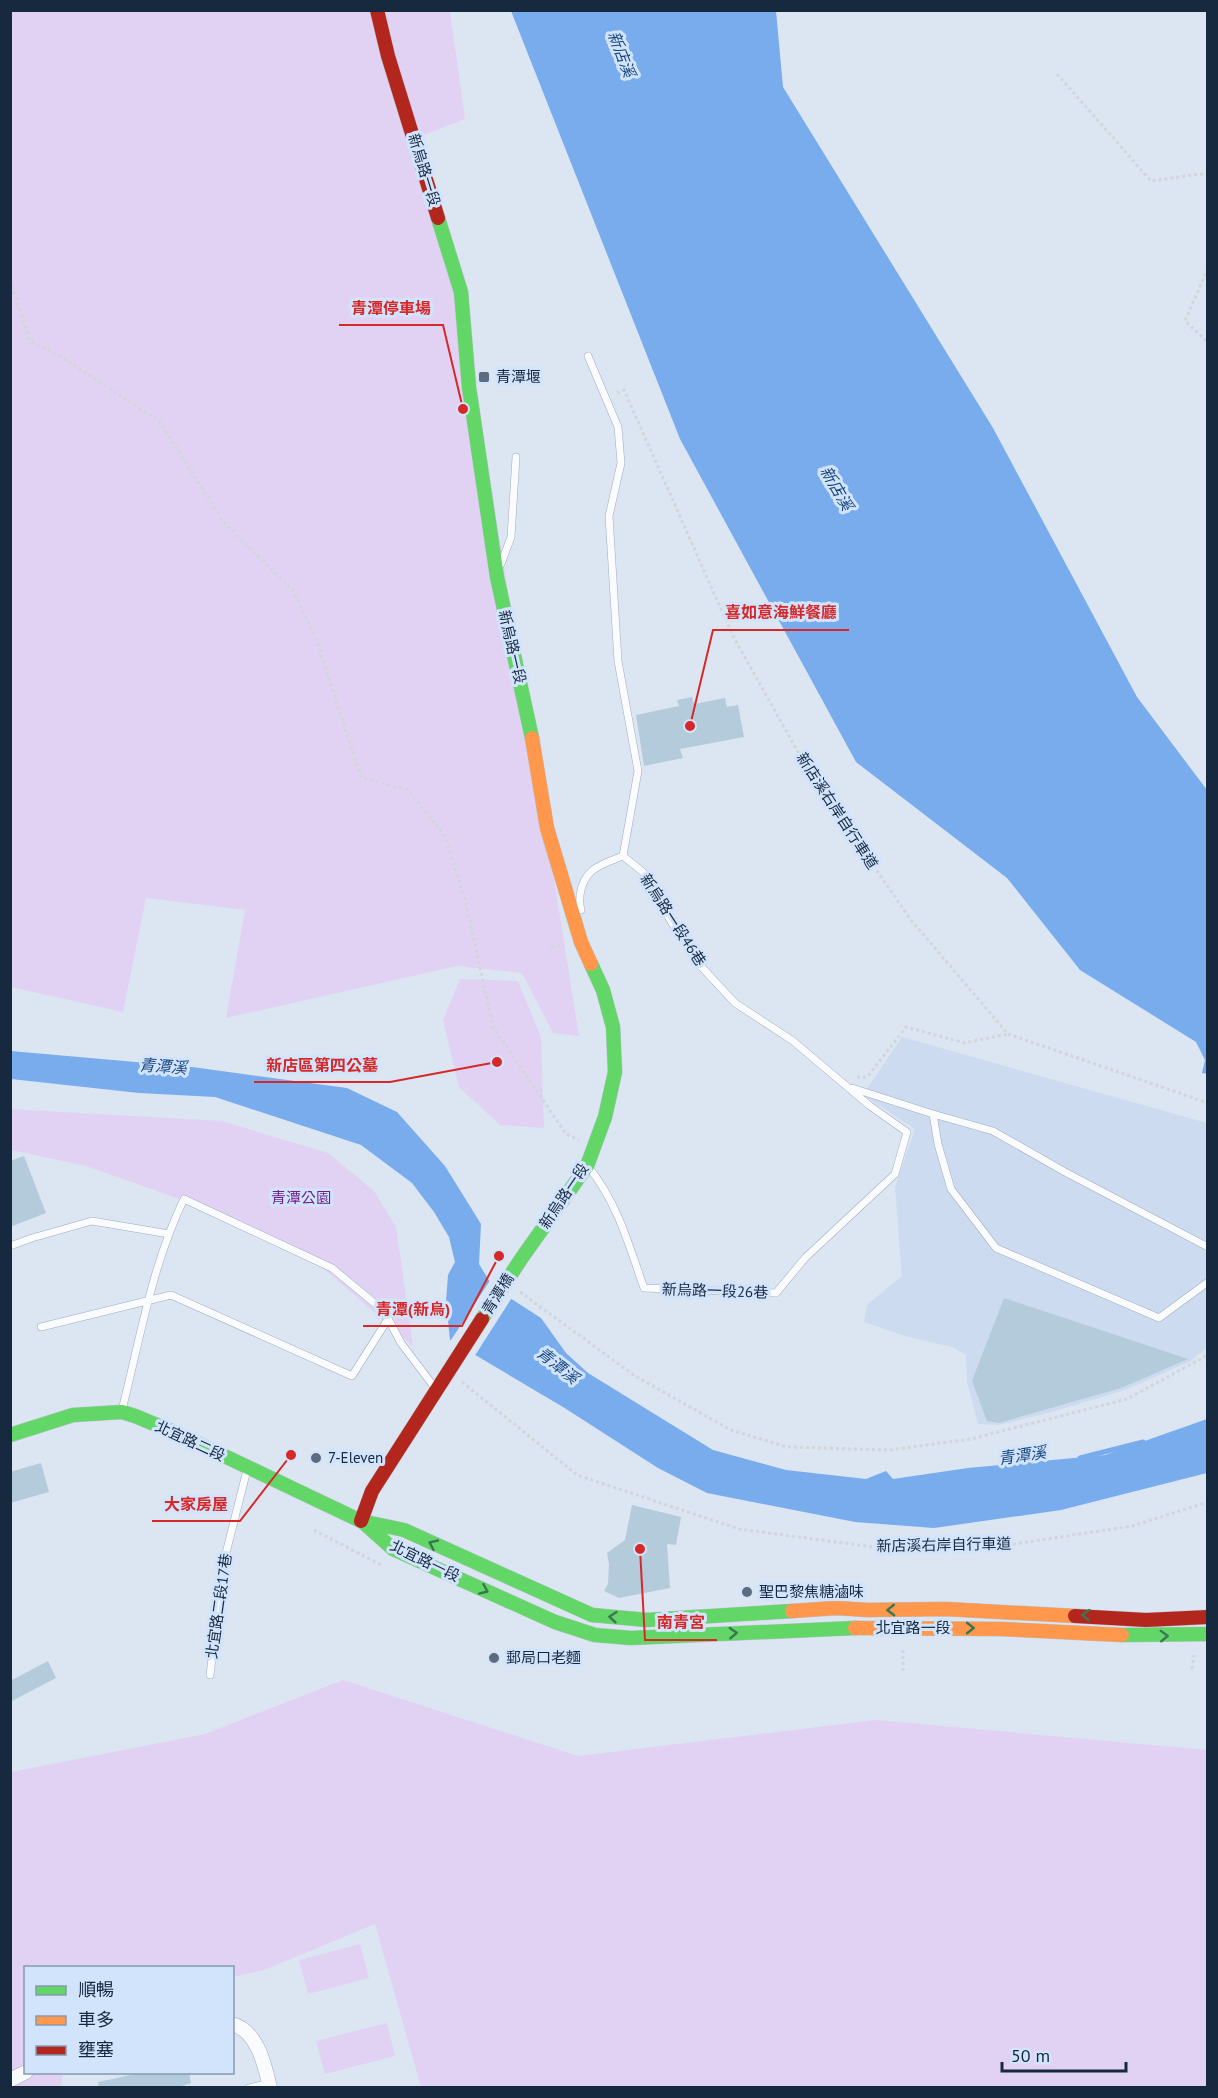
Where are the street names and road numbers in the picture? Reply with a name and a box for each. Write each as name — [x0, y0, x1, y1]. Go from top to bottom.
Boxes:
street label: 新烏路一段 — [404, 131, 445, 209]
street label: 新烏路一段 — [495, 608, 530, 686]
street label: 新店溪右岸自行車道 — [793, 749, 882, 873]
street label: 新烏路一段46巷 — [636, 870, 710, 970]
street label: 新烏路一段 — [535, 1159, 592, 1232]
street label: 青潭橋 — [478, 1270, 518, 1318]
street label: 新烏路一段26巷 — [662, 1279, 768, 1302]
street label: 北宜路二段 — [152, 1416, 228, 1465]
street label: 新店溪右岸自行車道 — [876, 1534, 1012, 1555]
street label: 北宜路一段 — [387, 1536, 463, 1586]
street label: 北宜路二段17巷 — [202, 1552, 235, 1660]
street label: 北宜路一段 — [875, 1618, 951, 1637]

